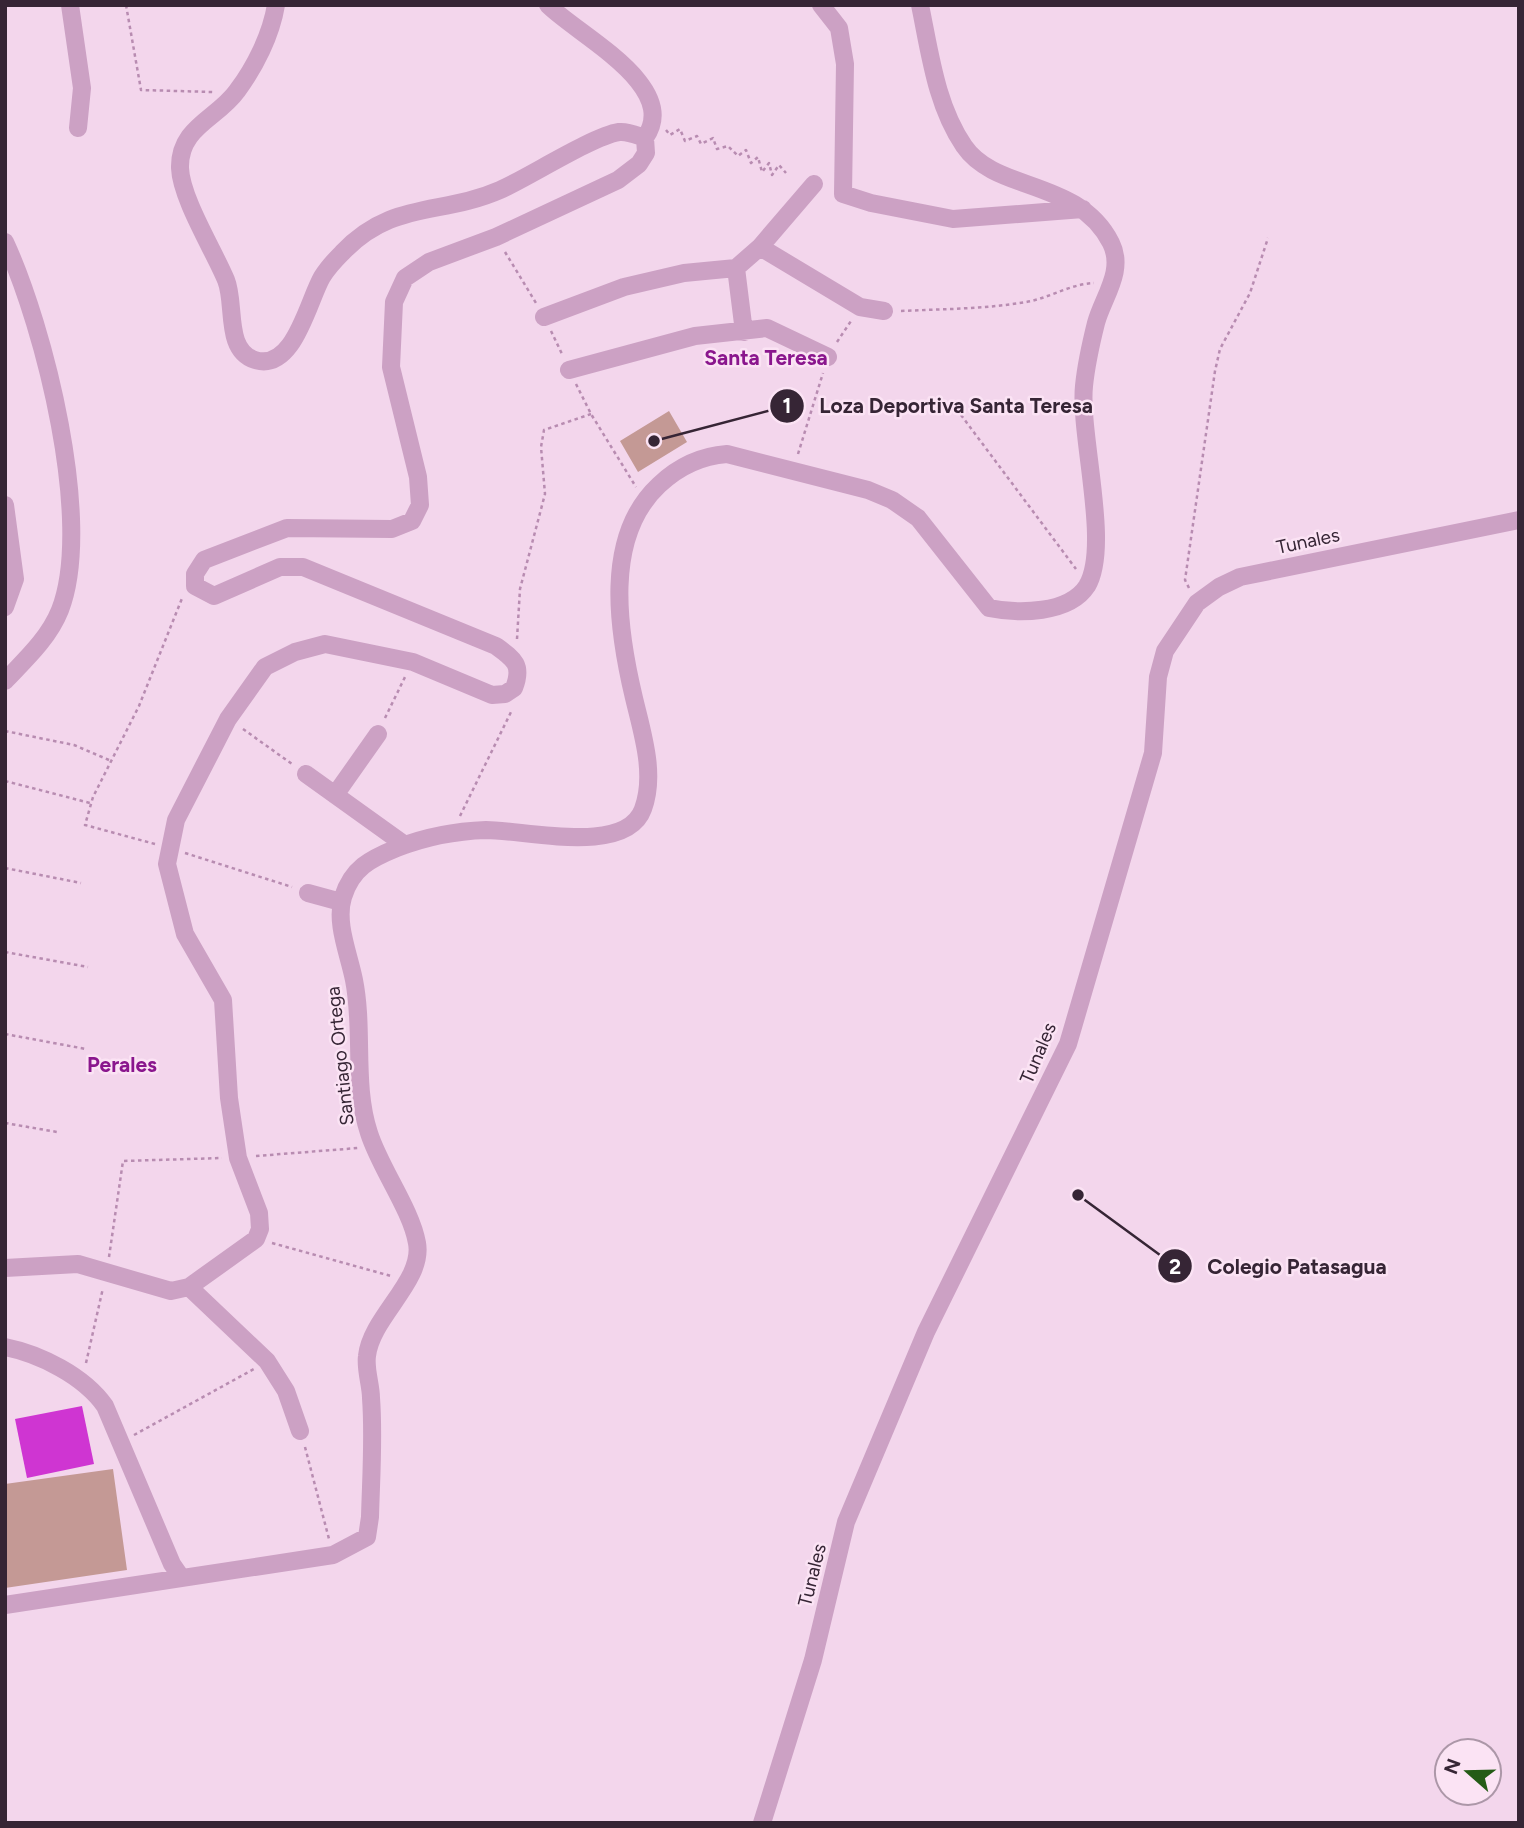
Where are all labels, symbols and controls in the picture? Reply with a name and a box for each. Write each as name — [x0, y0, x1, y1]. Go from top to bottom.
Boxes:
district label: Santa Teresa — [704, 345, 828, 370]
callout: Loza Deportiva Santa Teresa — [770, 385, 1107, 427]
text: 1 — [783, 393, 791, 418]
text: Loza Deportiva Santa Teresa — [819, 393, 1093, 418]
street label: Tunales — [1274, 523, 1342, 559]
street label: Santiago Ortega — [321, 985, 359, 1127]
street label: Tunales — [1015, 1019, 1061, 1087]
district label: Perales — [87, 1052, 157, 1077]
callout: Colegio Patasagua — [1158, 1245, 1400, 1287]
text: 2 — [1169, 1254, 1181, 1279]
text: Colegio Patasagua — [1207, 1254, 1387, 1279]
street label: Tunales — [793, 1541, 831, 1609]
north arrow — [1433, 1737, 1503, 1807]
text: N — [1439, 1756, 1466, 1777]

